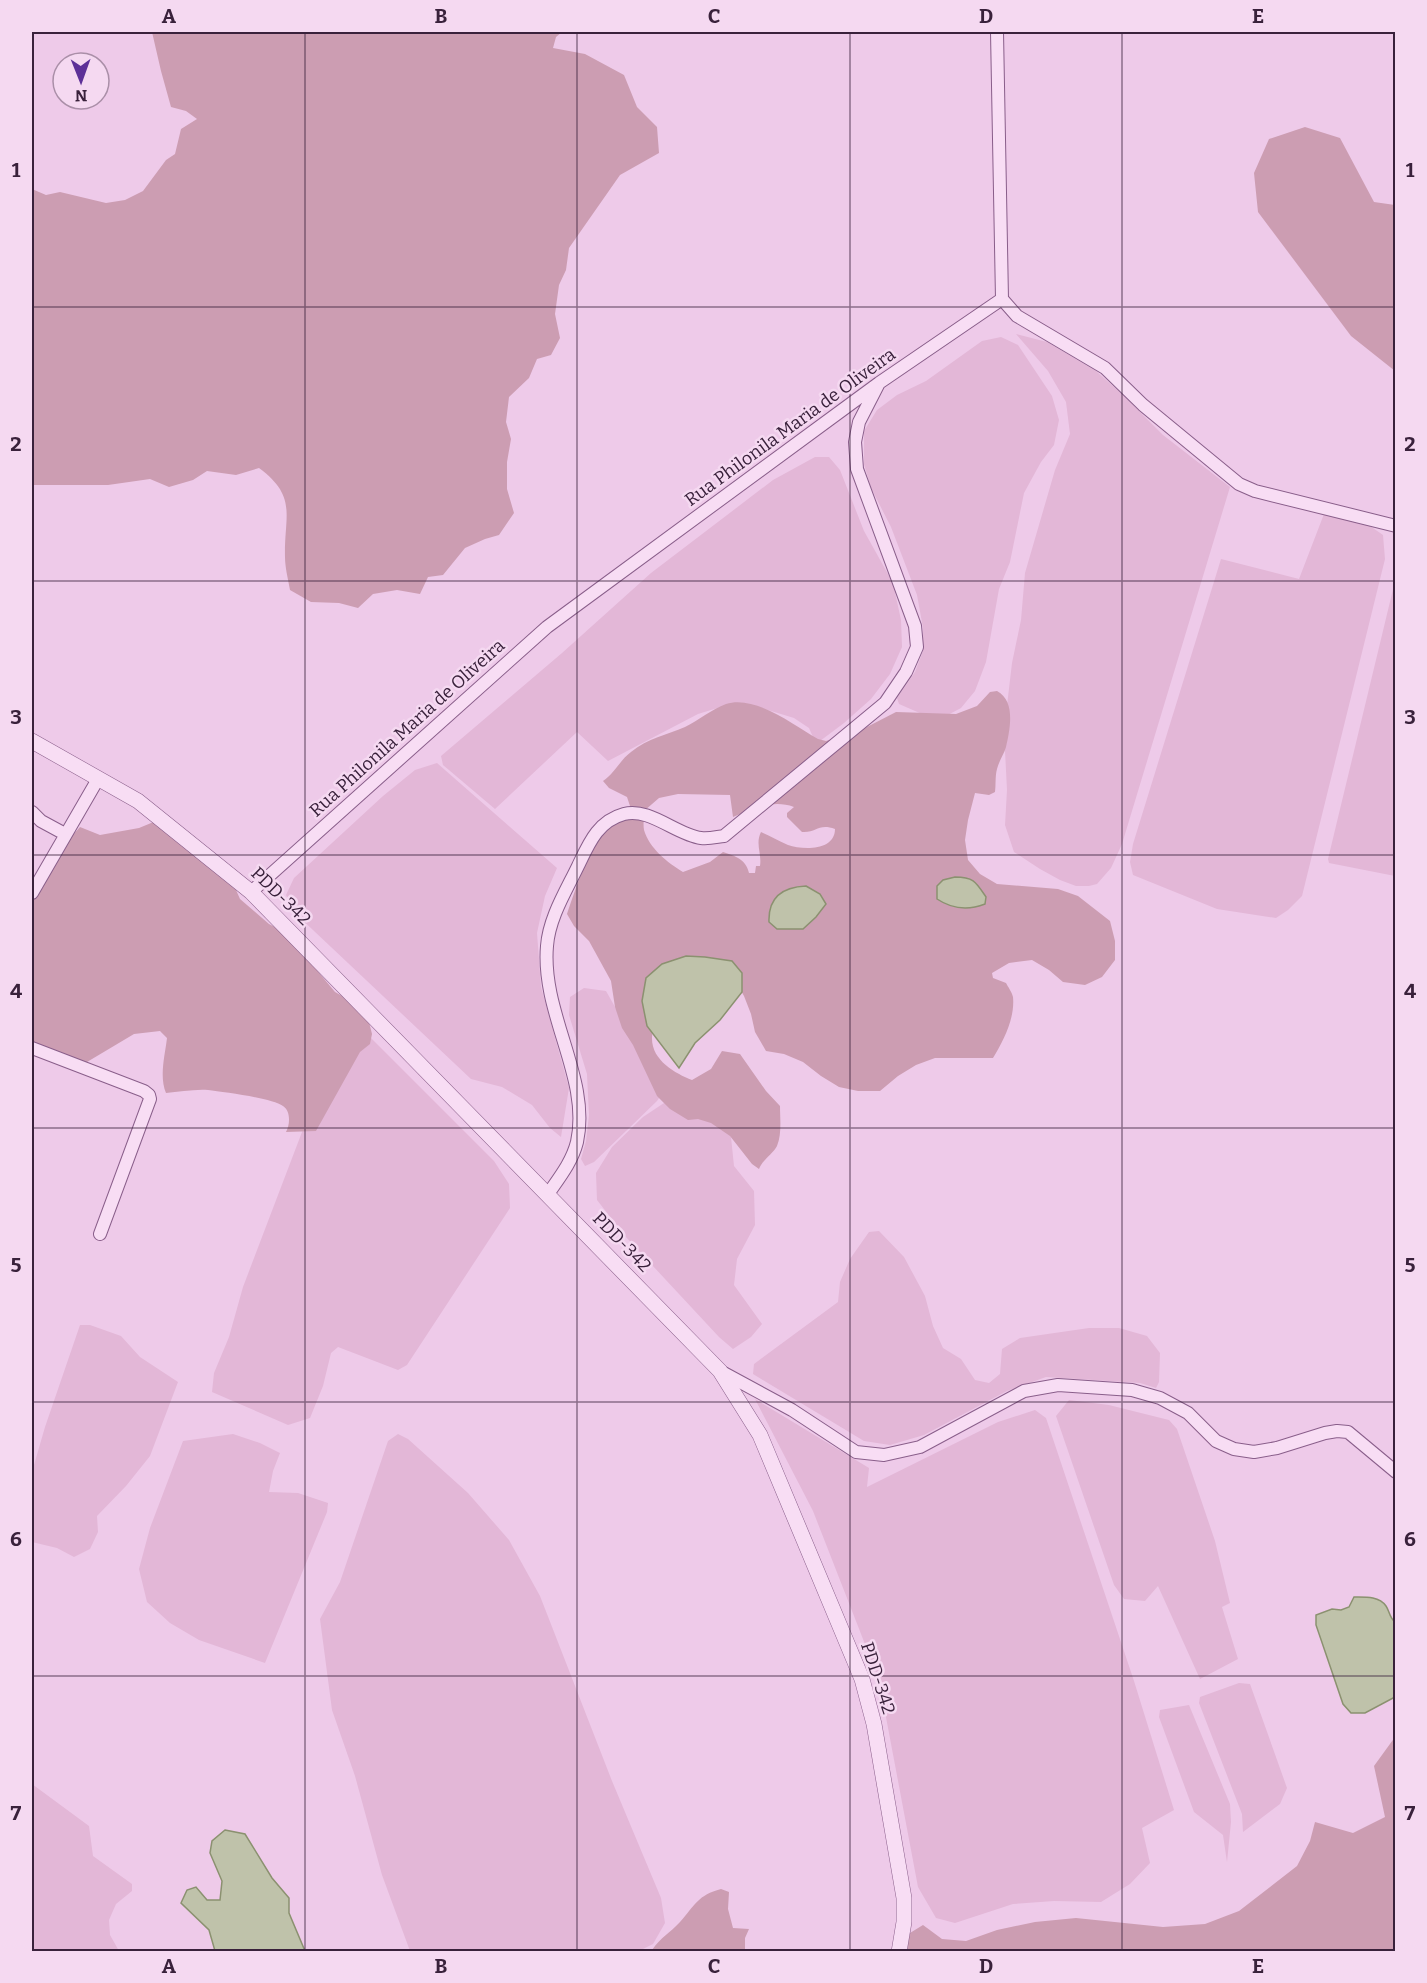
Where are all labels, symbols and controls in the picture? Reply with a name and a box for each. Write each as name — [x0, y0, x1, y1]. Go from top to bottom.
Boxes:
text: A — [162, 4, 177, 28]
text: B — [435, 4, 448, 28]
text: C — [708, 4, 720, 28]
text: D — [979, 4, 993, 28]
text: E — [1252, 4, 1264, 28]
north arrow — [51, 51, 111, 111]
text: N — [75, 86, 88, 105]
text: 1 — [12, 158, 21, 182]
text: 1 — [1406, 158, 1415, 182]
street label: Rua Philonila Maria de Oliveira — [680, 343, 900, 511]
text: 2 — [10, 432, 22, 456]
text: 2 — [1404, 432, 1416, 456]
street label: Rua Philonila Maria de Oliveira — [305, 634, 509, 821]
text: 3 — [10, 705, 22, 729]
text: 3 — [1404, 705, 1416, 729]
street label: PDD-342 — [247, 862, 315, 930]
text: 4 — [10, 979, 22, 1003]
text: 4 — [1404, 979, 1416, 1003]
street label: PDD-342 — [588, 1208, 656, 1276]
text: 5 — [11, 1253, 22, 1277]
text: 5 — [1405, 1253, 1416, 1277]
text: 6 — [10, 1527, 22, 1551]
text: 6 — [1404, 1527, 1416, 1551]
street label: PDD-342 — [856, 1639, 900, 1717]
text: 7 — [11, 1801, 22, 1825]
text: 7 — [1405, 1801, 1416, 1825]
text: A — [162, 1954, 177, 1978]
text: B — [435, 1954, 448, 1978]
text: C — [708, 1954, 720, 1978]
text: D — [979, 1954, 993, 1978]
text: E — [1252, 1954, 1264, 1978]

